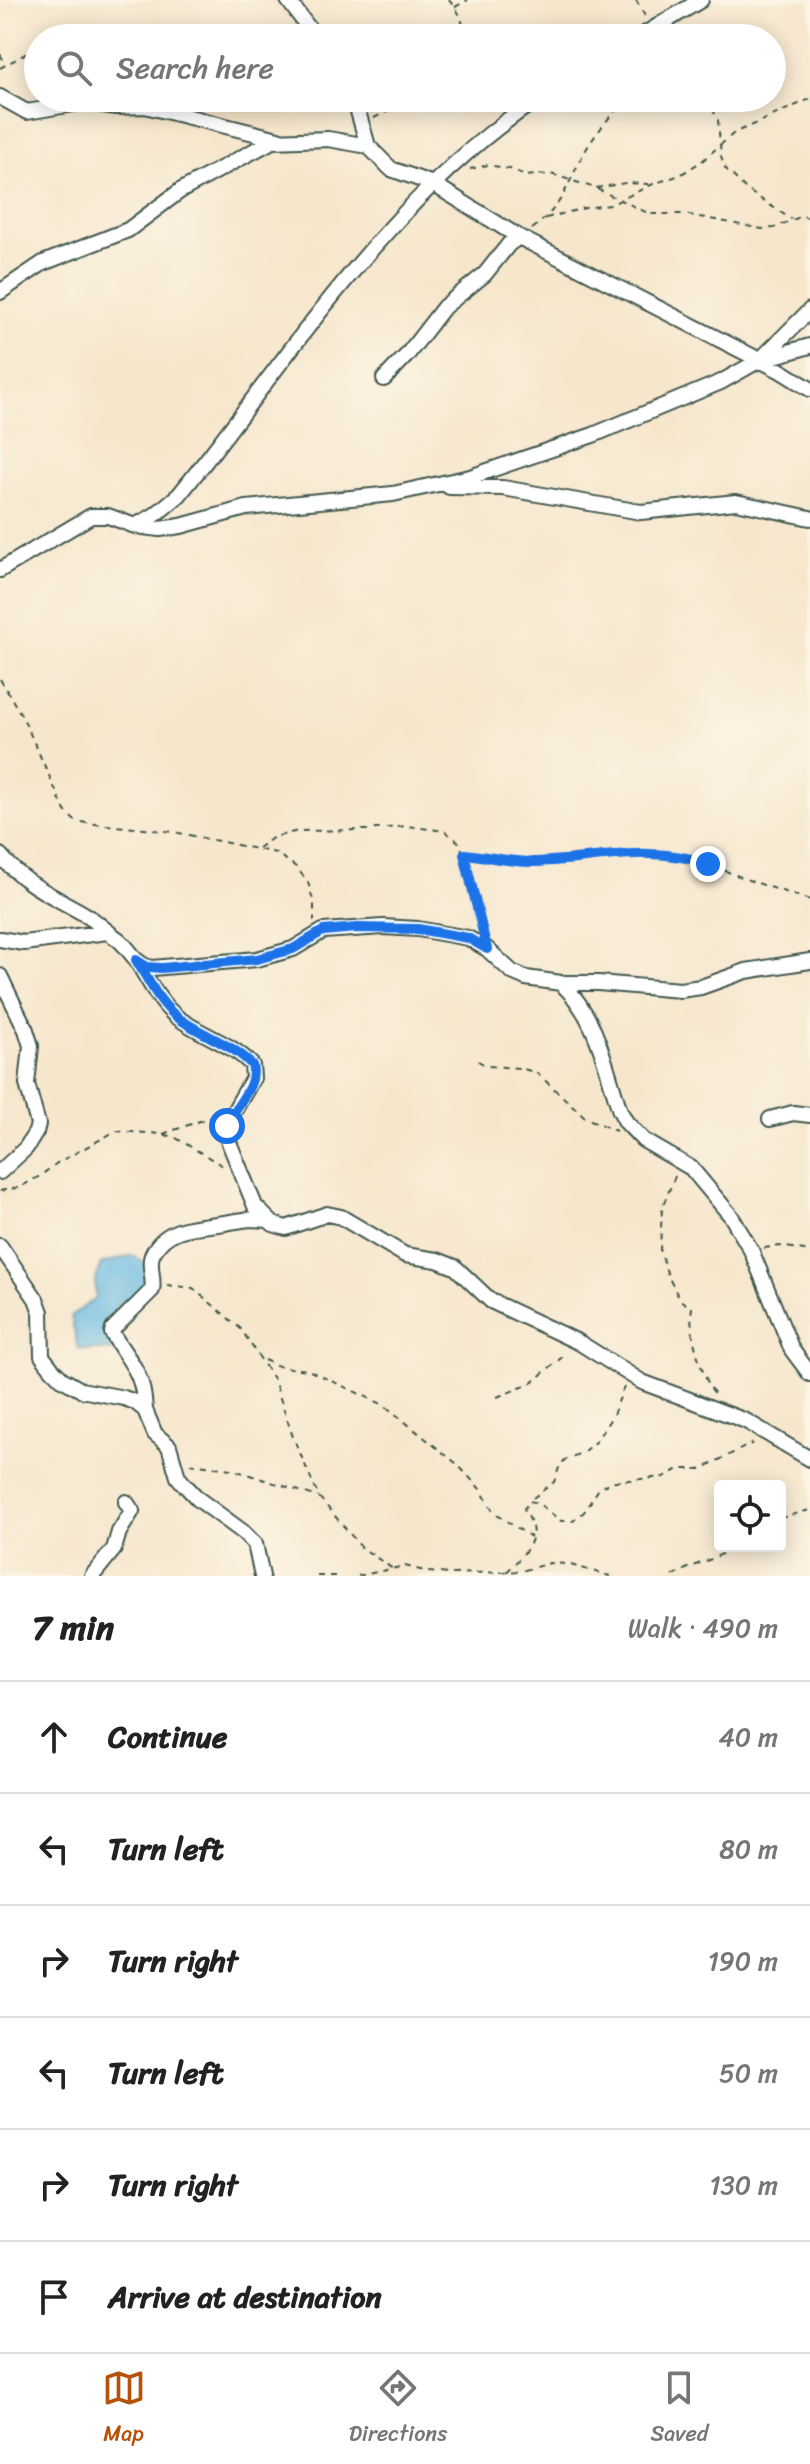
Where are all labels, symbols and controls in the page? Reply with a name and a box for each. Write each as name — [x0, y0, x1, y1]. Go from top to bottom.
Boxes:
search box — [24, 24, 786, 112]
text: Search here — [116, 41, 274, 95]
icon: search — [52, 46, 96, 90]
route end — [690, 846, 726, 882]
route start — [209, 1108, 245, 1144]
map controls — [714, 1480, 786, 1552]
button: locate — [714, 1480, 786, 1552]
text: 7 min — [32, 1598, 114, 1658]
text: Walk · 490 m — [628, 1605, 778, 1651]
text: Continue — [108, 1710, 227, 1764]
text: 40 m — [719, 1714, 778, 1760]
icon: ahead — [32, 1715, 76, 1759]
text: Turn left — [108, 1822, 224, 1876]
text: 80 m — [719, 1826, 778, 1872]
icon: left — [32, 1827, 76, 1871]
text: Turn right — [108, 1934, 238, 1988]
text: 190 m — [708, 1938, 778, 1984]
icon: right — [32, 1939, 76, 1983]
text: Turn left — [108, 2046, 224, 2100]
text: 50 m — [719, 2050, 778, 2096]
icon: left — [32, 2051, 76, 2095]
text: Turn right — [108, 2158, 238, 2212]
text: 130 m — [709, 2162, 778, 2208]
icon: right — [32, 2163, 76, 2207]
text: Arrive at destination — [108, 2270, 382, 2324]
icon: arrive — [32, 2275, 76, 2319]
tab: Map — [102, 2366, 146, 2453]
tab: Directions — [349, 2366, 447, 2453]
tab: Saved — [650, 2366, 708, 2453]

